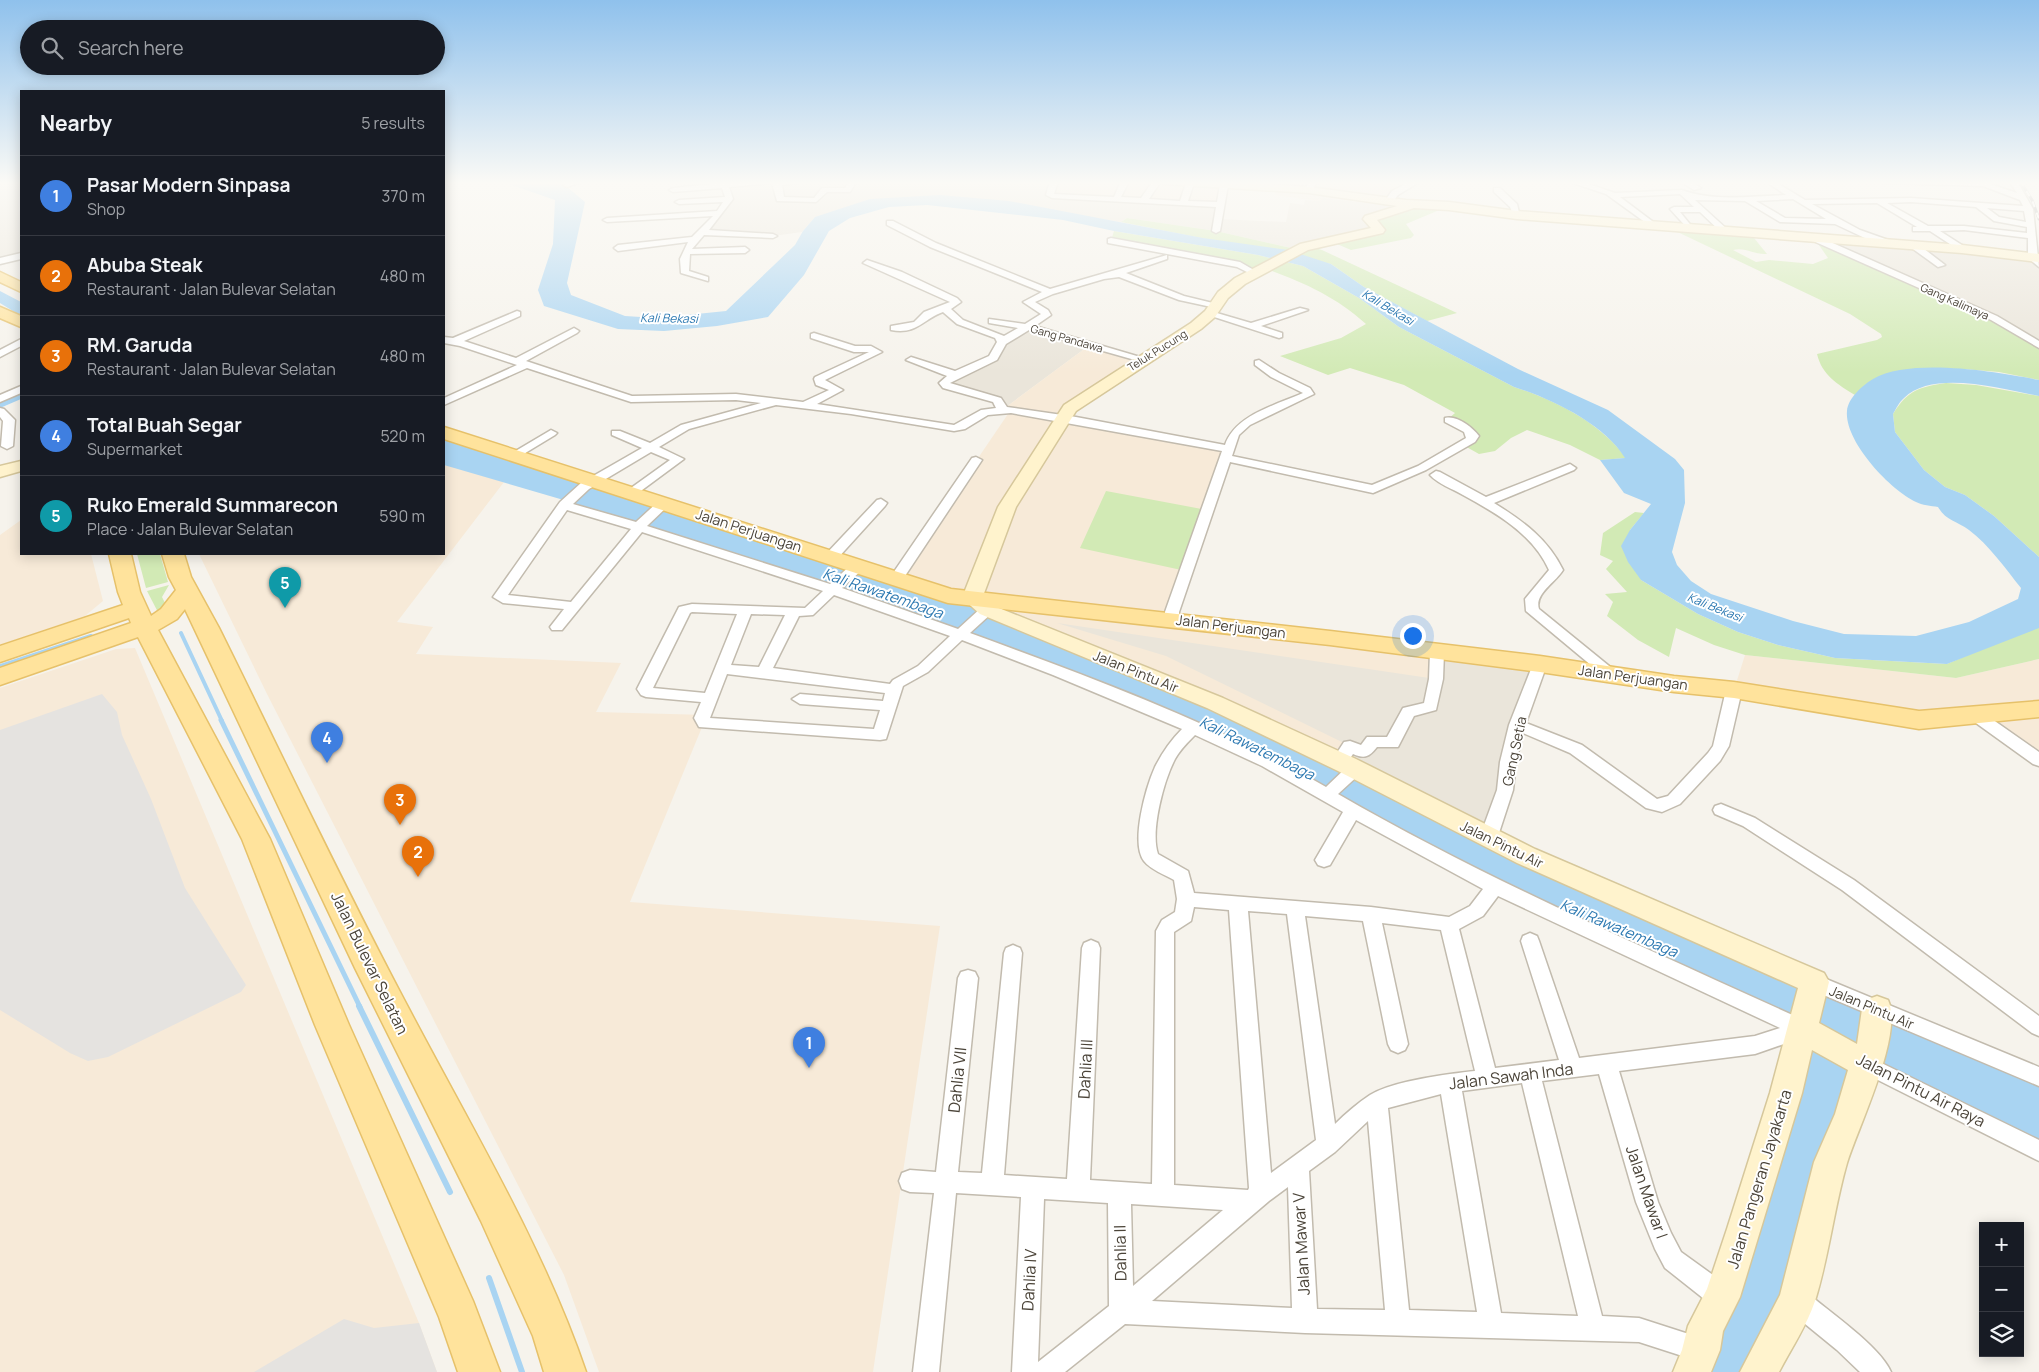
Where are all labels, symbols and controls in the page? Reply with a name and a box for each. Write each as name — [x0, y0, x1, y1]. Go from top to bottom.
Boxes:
search box — [20, 20, 445, 75]
icon: search — [38, 34, 66, 62]
text: Search here — [78, 35, 184, 61]
text: Nearby — [40, 109, 112, 137]
text: 5 results — [361, 112, 425, 134]
text: Pasar Modern Sinpasa — [87, 172, 290, 198]
text: 1 — [52, 185, 60, 207]
text: 370 m — [382, 185, 425, 207]
text: Shop — [87, 198, 125, 220]
text: Abuba Steak — [87, 252, 202, 278]
text: 2 — [51, 265, 61, 287]
text: 480 m — [380, 265, 425, 287]
text: Restaurant · Jalan Bulevar Selatan — [87, 278, 336, 300]
street label: Gang Kalimaya — [1918, 279, 1992, 323]
water label: Kali Bekasi — [1359, 285, 1419, 330]
water label: Kali Bekasi — [640, 309, 700, 327]
street label: Gang Pandawa — [1029, 320, 1105, 356]
street label: Teluk Pucung — [1124, 326, 1190, 374]
text: RM. Garuda — [87, 332, 192, 358]
text: 3 — [51, 345, 61, 367]
text: 480 m — [380, 345, 425, 367]
text: Restaurant · Jalan Bulevar Selatan — [87, 358, 336, 380]
text: Total Buah Segar — [87, 412, 242, 438]
text: 4 — [51, 425, 61, 447]
text: 520 m — [381, 425, 425, 447]
text: Supermarket — [87, 438, 183, 460]
text: Ruko Emerald Summarecon — [87, 492, 338, 518]
street label: Jalan Perjuangan — [694, 504, 804, 556]
text: 5 — [51, 505, 61, 527]
text: 590 m — [379, 505, 425, 527]
text: Place · Jalan Bulevar Selatan — [87, 518, 293, 540]
water label: Kali Rawatembaga — [820, 563, 946, 624]
pin: 5 — [269, 567, 301, 608]
water label: Kali Bekasi — [1685, 588, 1747, 627]
street label: Jalan Perjuangan — [1175, 610, 1287, 642]
your location — [1400, 623, 1426, 649]
street label: Jalan Pintu Air — [1091, 645, 1181, 697]
street label: Jalan Perjuangan — [1577, 660, 1689, 694]
water label: Kali Rawatembaga — [1196, 711, 1319, 785]
street label: Gang Setia — [1497, 715, 1531, 787]
pin: 4 — [311, 722, 343, 763]
pin: 3 — [384, 784, 416, 825]
street label: Jalan Pintu Air — [1457, 816, 1547, 872]
pin: 2 — [402, 836, 434, 877]
street label: Jalan Bulevar Selatan — [326, 888, 414, 1038]
water label: Kali Rawatembaga — [1557, 894, 1681, 962]
street label: Jalan Pintu Air — [1827, 981, 1917, 1033]
pin: 1 — [793, 1027, 825, 1068]
street label: Dahlia III — [1072, 1039, 1098, 1099]
street label: Dahlia VII — [943, 1046, 971, 1114]
street label: Jalan Pintu Air Raya — [1853, 1048, 1989, 1132]
street label: Jalan Sawah Inda — [1448, 1057, 1574, 1095]
street label: Jalan Pangeran Jayakarta — [1721, 1087, 1797, 1271]
street label: Jalan Mawar I — [1621, 1143, 1673, 1241]
street label: Jalan Mawar V — [1287, 1192, 1315, 1296]
map controls — [1979, 1222, 2024, 1357]
button: + — [1979, 1222, 2024, 1267]
street label: Dahlia II — [1109, 1225, 1131, 1281]
street label: Dahlia lV — [1016, 1248, 1042, 1312]
button: − — [1979, 1267, 2024, 1312]
button: layers — [1979, 1312, 2024, 1357]

